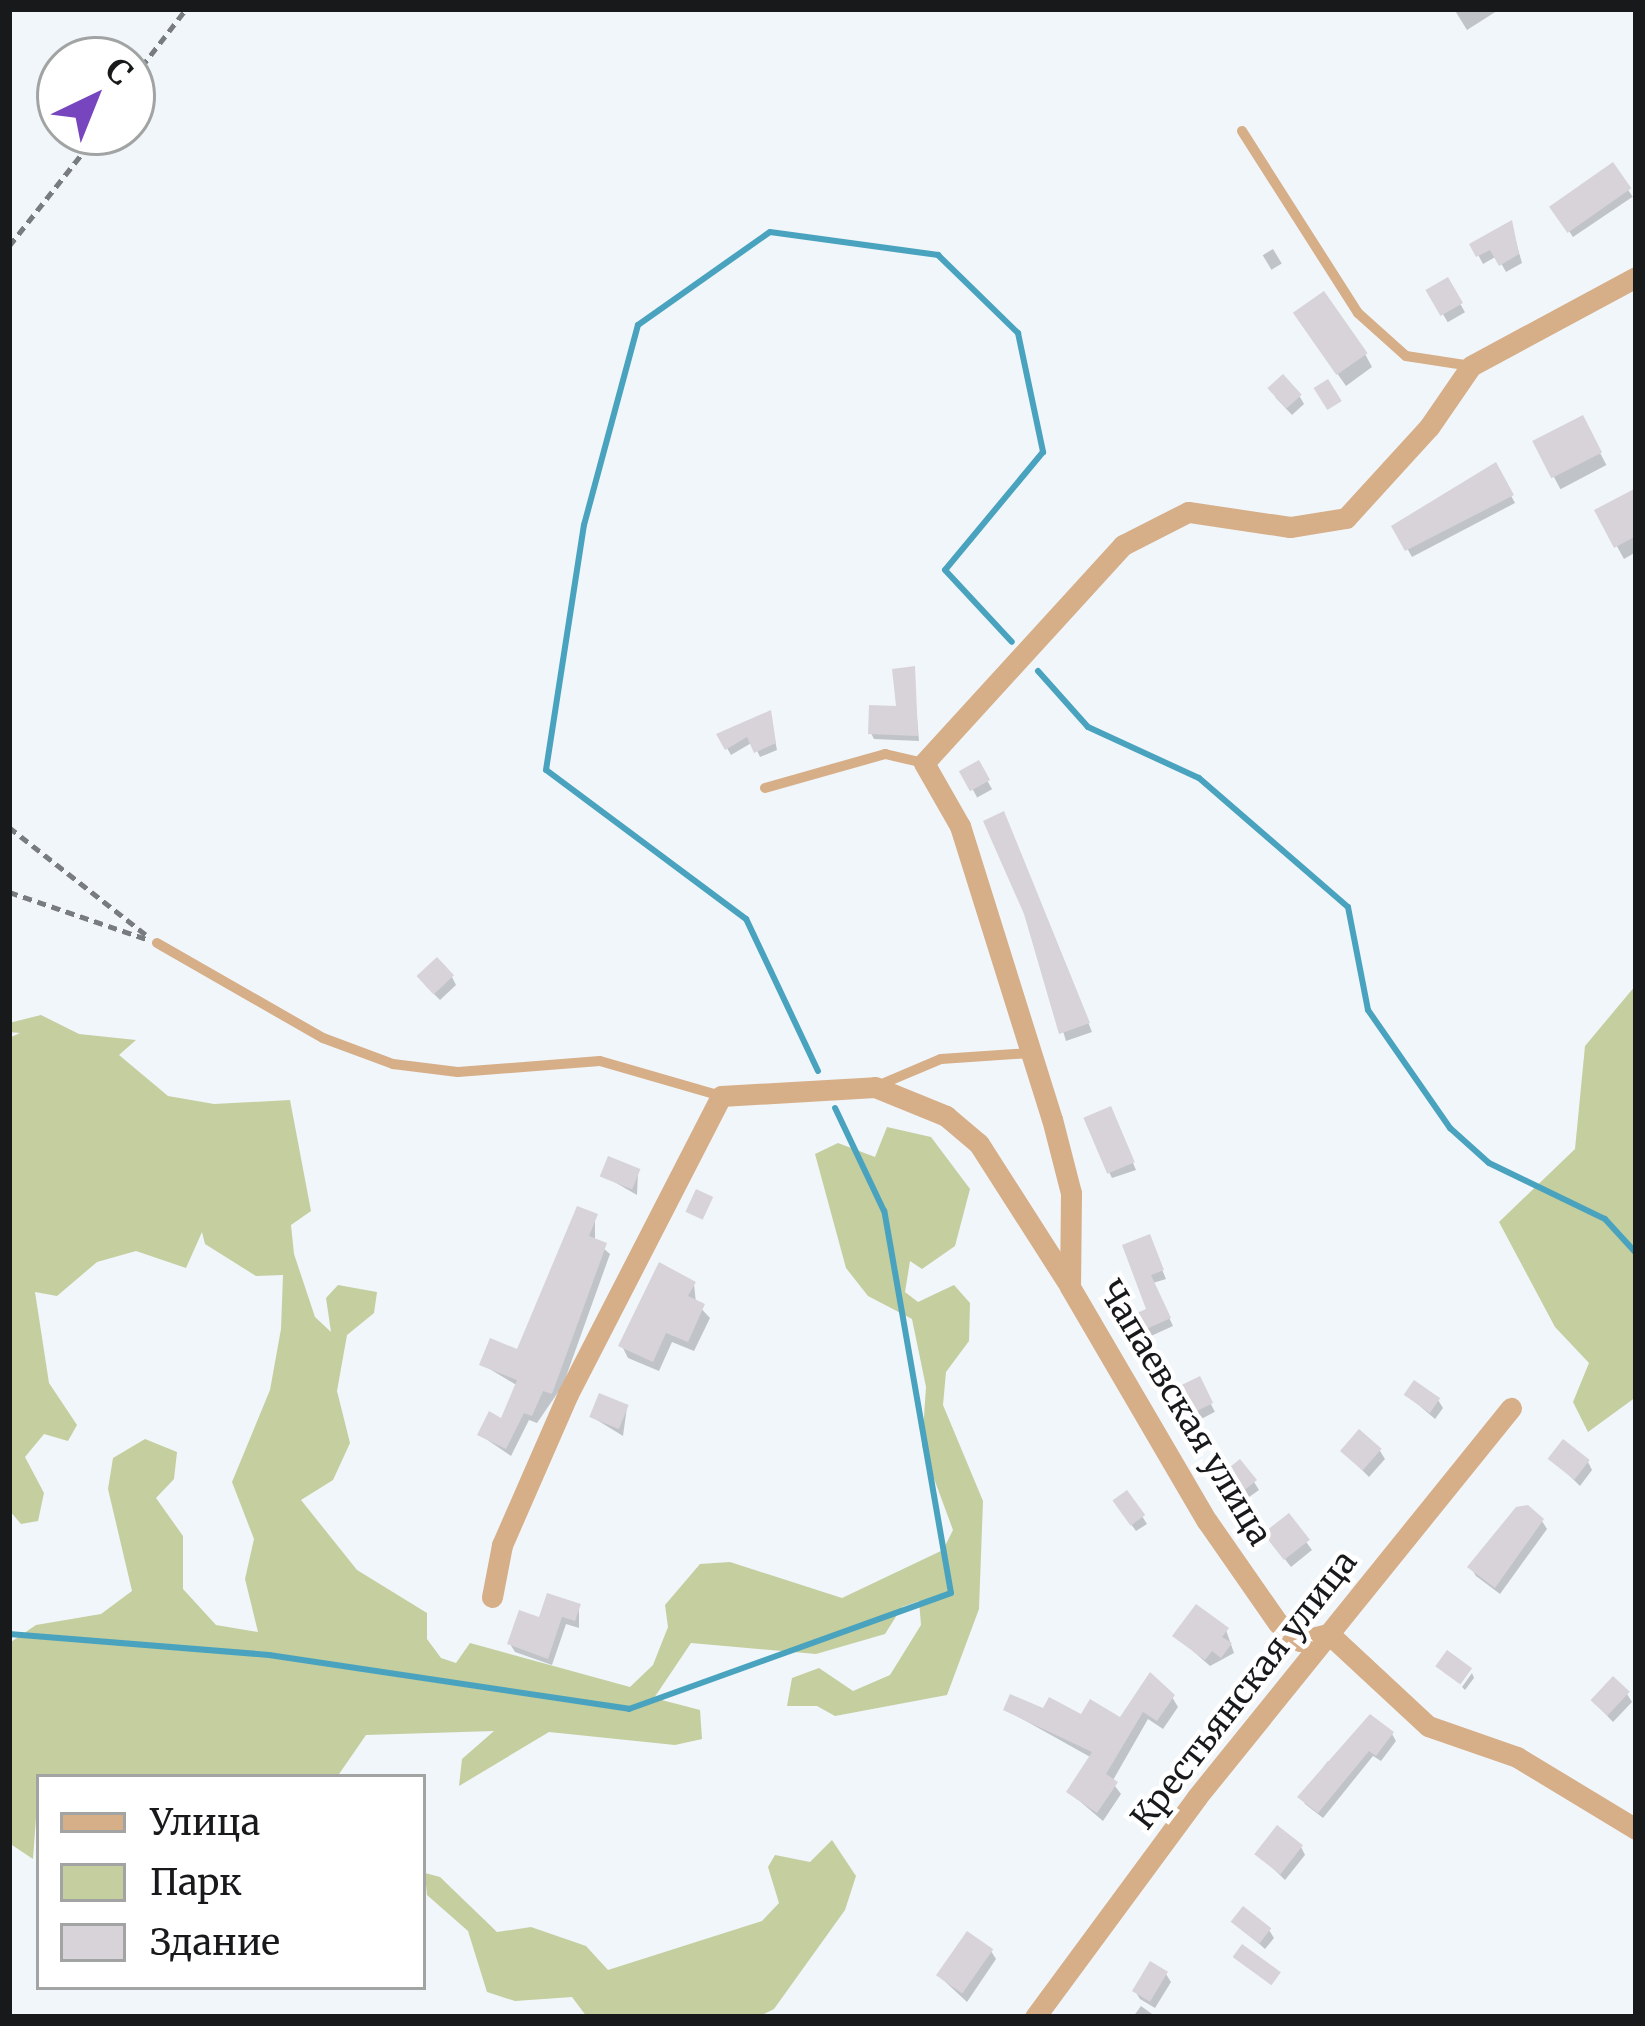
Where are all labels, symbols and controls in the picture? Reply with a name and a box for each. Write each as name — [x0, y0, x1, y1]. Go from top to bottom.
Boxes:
north arrow — [36, 36, 156, 156]
text: С — [97, 49, 141, 94]
street label: Чапаевская улица — [1090, 1273, 1280, 1553]
street label: Крестьянская улица — [1123, 1543, 1365, 1837]
legend — [36, 1774, 426, 1990]
text: Улица — [150, 1800, 260, 1845]
text: Парк — [150, 1860, 242, 1905]
text: Здание — [150, 1920, 280, 1965]

